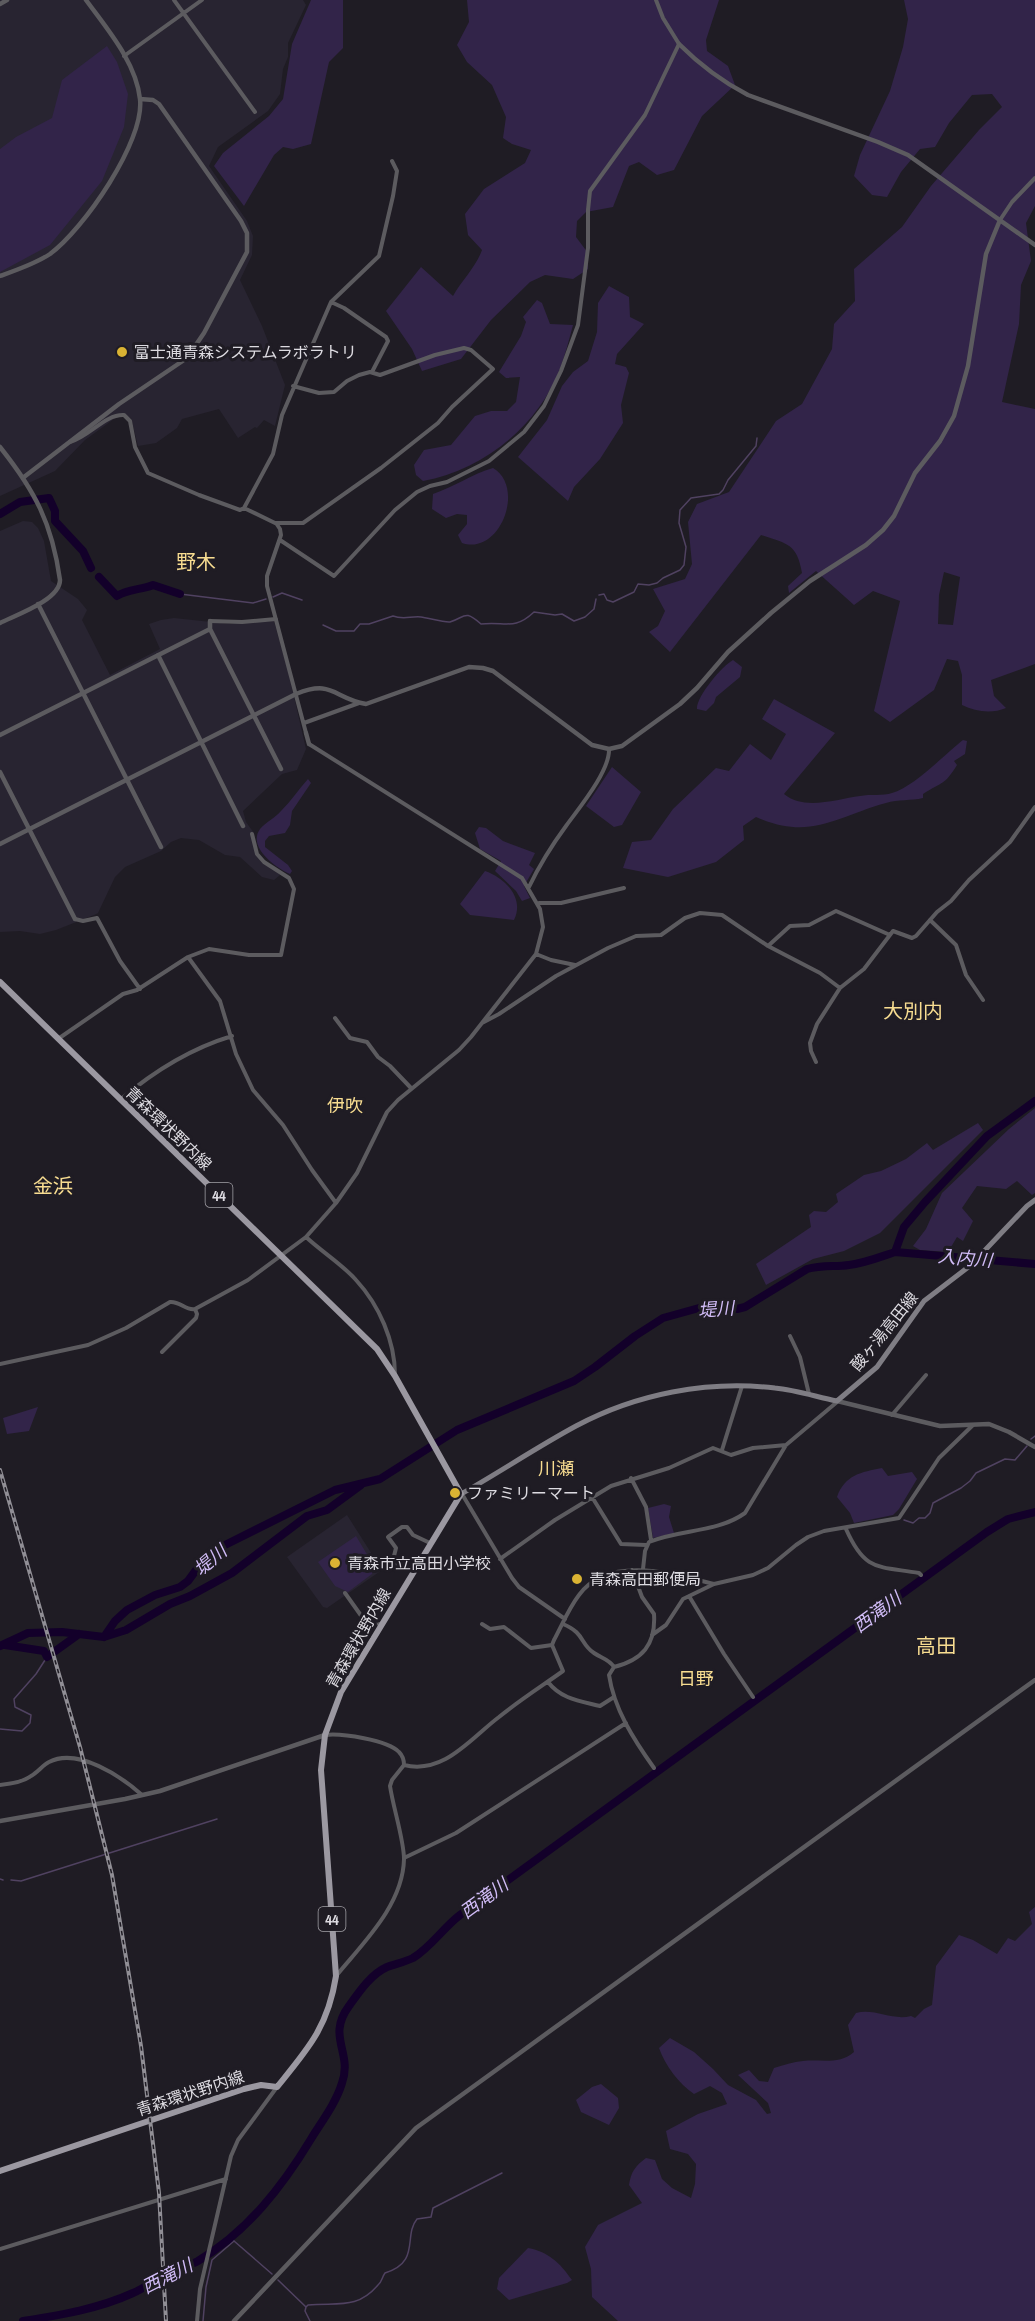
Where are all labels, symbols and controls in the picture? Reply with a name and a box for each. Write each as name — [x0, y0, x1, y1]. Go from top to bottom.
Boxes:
place label: 富士通青森システムラボラトリ — [134, 341, 357, 363]
marker: 富士通青森システムラボラトリ — [115, 345, 129, 359]
district label: 野木 — [176, 548, 216, 575]
district label: 大別内 — [883, 997, 943, 1024]
street label: 青森環状野内線 — [121, 1081, 217, 1175]
district label: 伊吹 — [327, 1093, 363, 1118]
district label: 金浜 — [33, 1172, 73, 1199]
road number: 44 — [206, 1183, 232, 1207]
water label: 入内川 — [937, 1243, 995, 1273]
street label: 酸ヶ湯高田線 — [845, 1287, 923, 1375]
water label: 堤川 — [697, 1295, 737, 1323]
district label: 川瀬 — [538, 1456, 574, 1481]
place label: ファミリーマート — [467, 1482, 595, 1504]
marker: ファミリーマート — [448, 1486, 462, 1500]
water label: 堤川 — [188, 1538, 233, 1581]
place label: 青森市立高田小学校 — [347, 1552, 491, 1574]
marker: 青森市立高田小学校 — [328, 1556, 342, 1570]
place label: 青森高田郵便局 — [589, 1568, 701, 1590]
marker: 青森高田郵便局 — [570, 1572, 584, 1586]
street label: 青森環状野内線 — [320, 1584, 396, 1692]
water label: 西滝川 — [848, 1585, 908, 1638]
district label: 高田 — [916, 1632, 956, 1659]
district label: 日野 — [678, 1666, 714, 1691]
water label: 西滝川 — [455, 1871, 515, 1924]
road number: 44 — [318, 1907, 346, 1931]
street label: 青森環状野内線 — [133, 2065, 247, 2121]
water label: 西滝川 — [137, 2252, 199, 2299]

